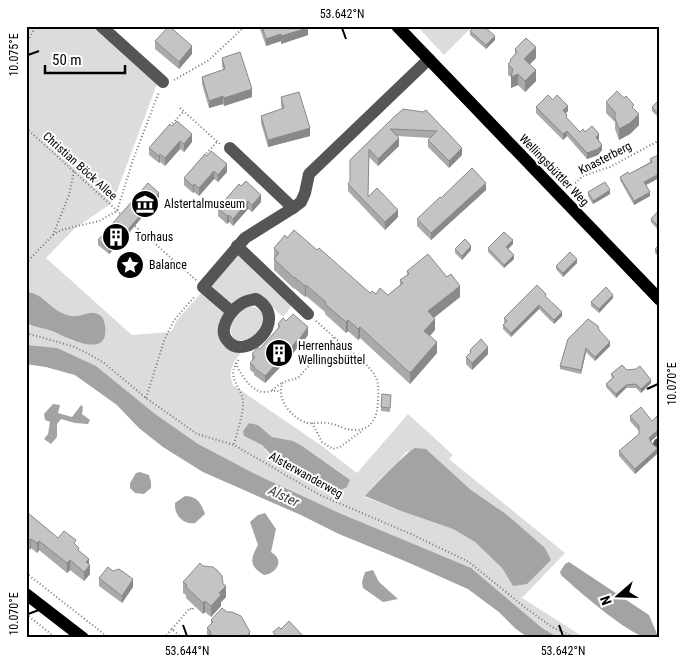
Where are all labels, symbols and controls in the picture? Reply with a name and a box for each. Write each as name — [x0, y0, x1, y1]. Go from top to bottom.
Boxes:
text: 53.642°N — [320, 7, 364, 21]
text: 10.075°E — [7, 33, 21, 77]
scale bar — [45, 42, 125, 74]
text: 50 m — [52, 51, 82, 69]
street label: Christian Böck Allee — [40, 129, 120, 203]
street label: Wellingsbüttler Weg — [516, 131, 592, 209]
street label: Knasterberg — [576, 139, 634, 177]
museum icon: Alstertalmuseum — [130, 189, 160, 219]
place label: Alstertalmuseum — [164, 197, 245, 211]
building icon: Torhaus — [101, 222, 131, 252]
place label: Torhaus — [135, 230, 173, 244]
place icon: Balance — [115, 250, 145, 280]
place label: Balance — [149, 258, 187, 272]
building icon: Herrenhaus Wellingsbüttel — [264, 338, 294, 368]
place label: Herrenhaus Wellingsbüttel — [298, 339, 365, 367]
text: 10.070°E — [665, 362, 679, 406]
street label: Alsterwanderweg — [267, 449, 345, 501]
water label: Alster — [266, 482, 302, 510]
north arrow — [594, 572, 644, 622]
text: 10.070°E — [7, 592, 21, 636]
text: N — [597, 594, 615, 607]
text: 53.644°N — [165, 644, 209, 658]
text: 53.642°N — [541, 644, 585, 658]

